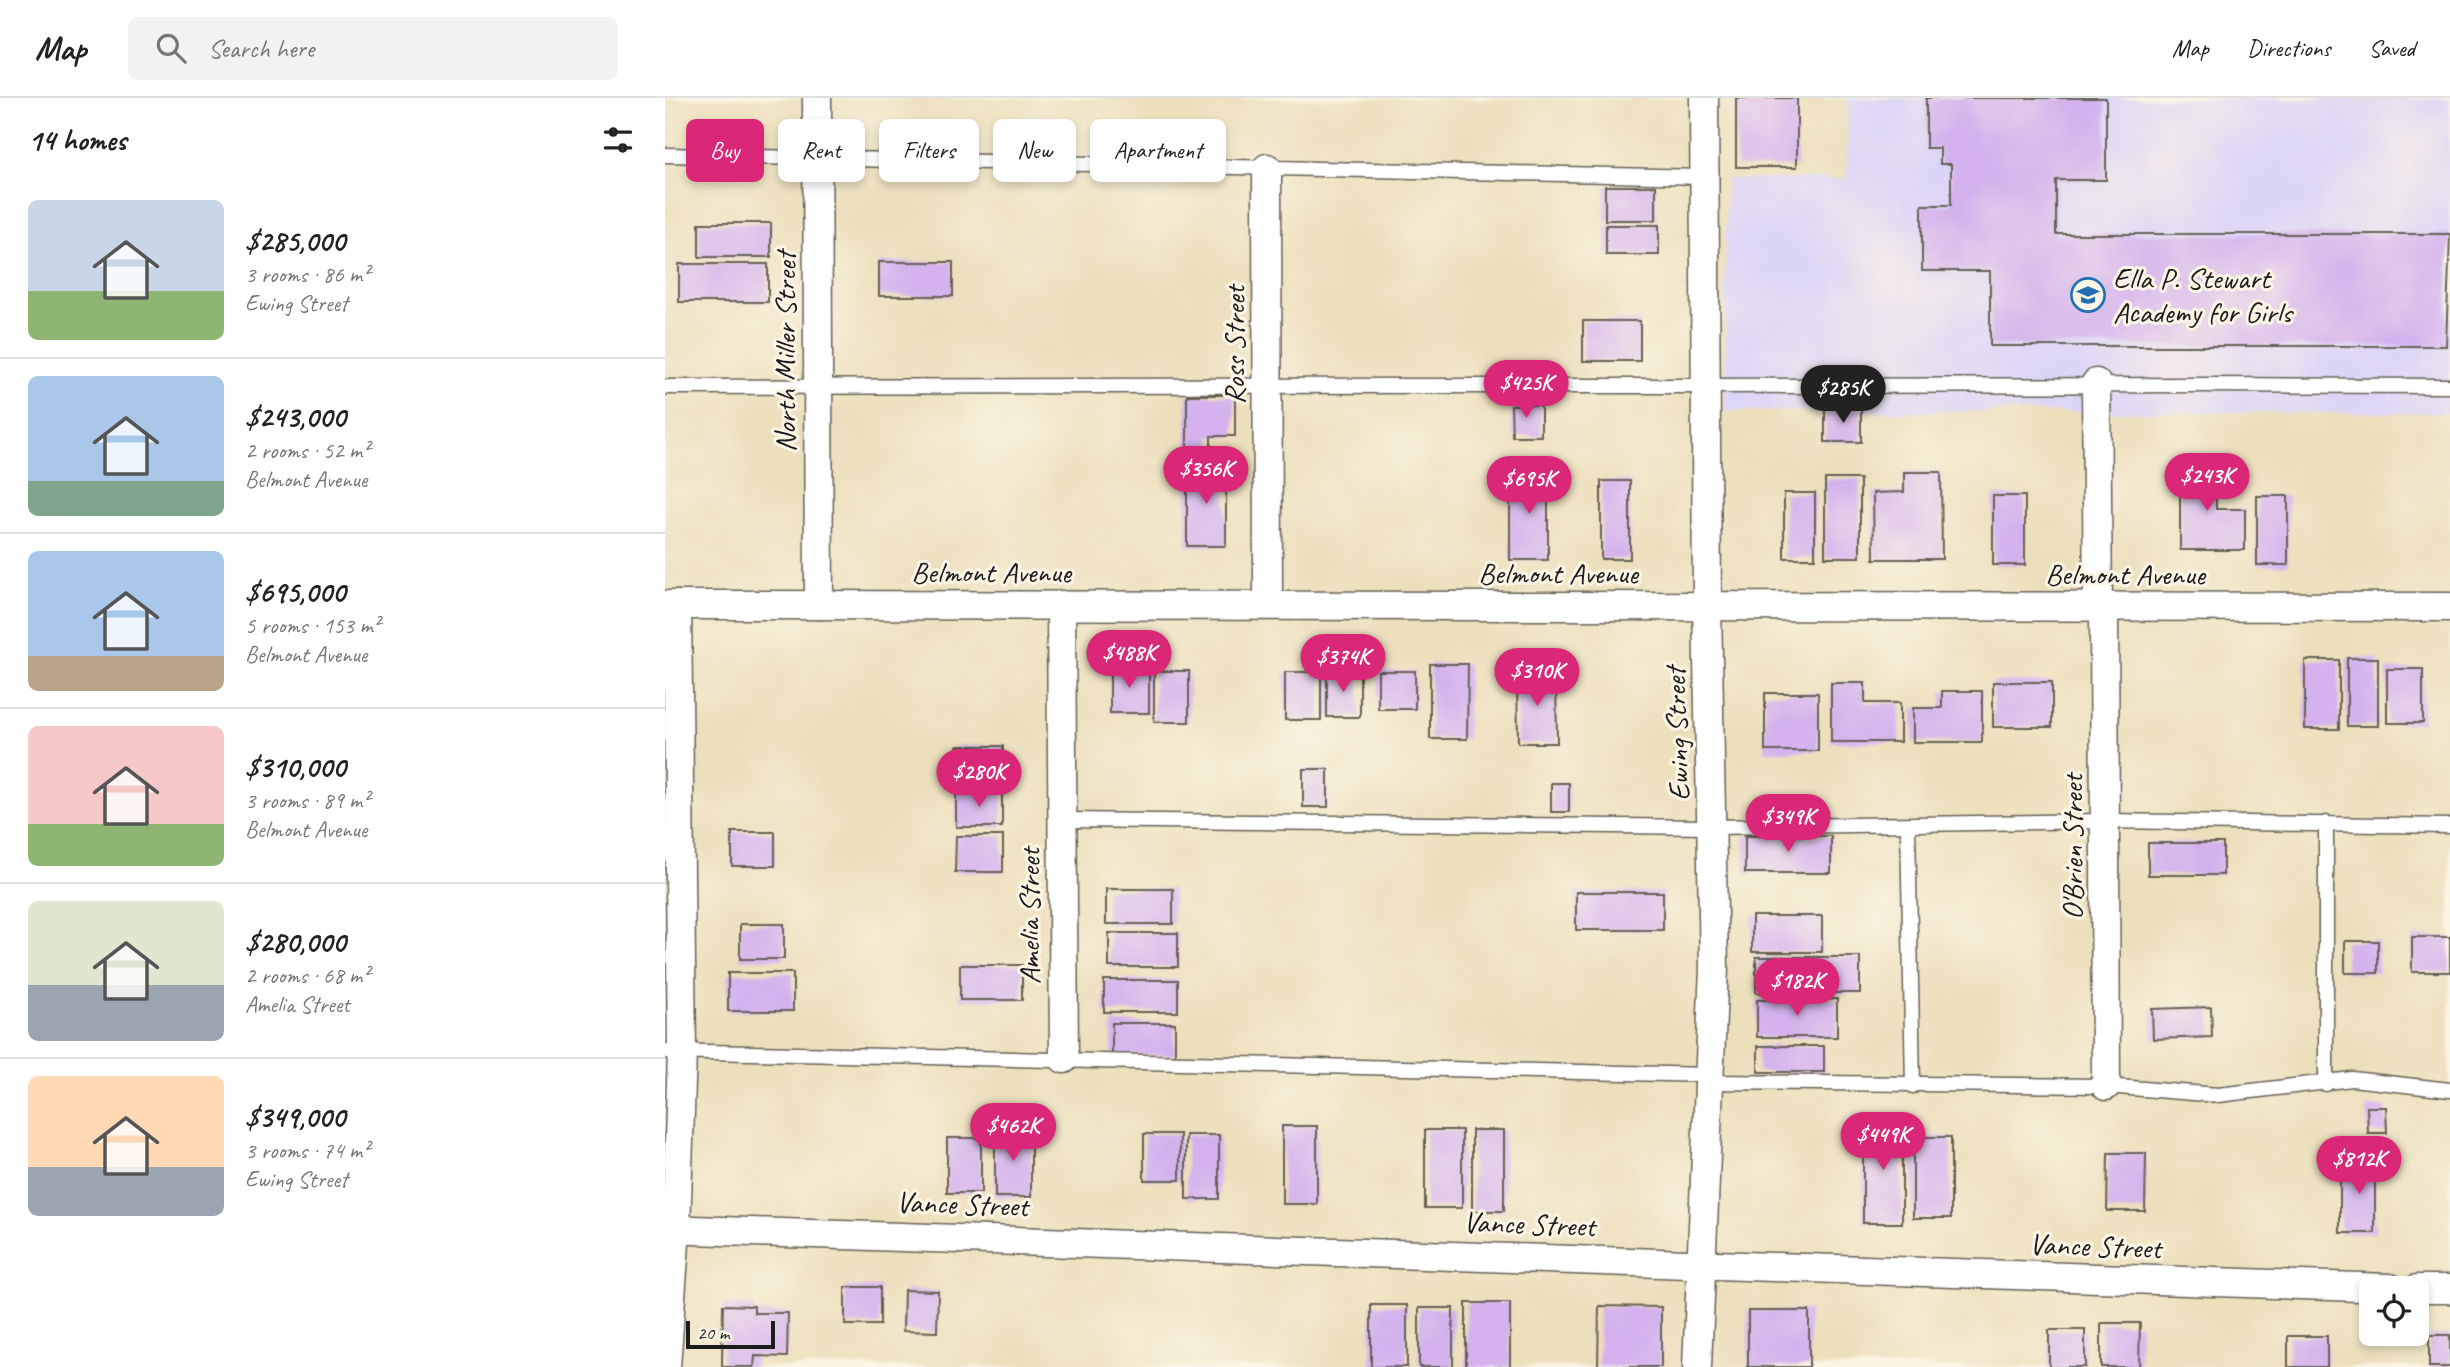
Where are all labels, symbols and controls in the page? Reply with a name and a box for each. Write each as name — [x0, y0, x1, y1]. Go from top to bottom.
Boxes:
search box — [128, 17, 618, 80]
text: Map — [35, 27, 86, 69]
icon: search — [152, 29, 190, 67]
text: Search here — [208, 32, 314, 65]
text: Map — [2172, 33, 2209, 63]
text: Directions — [2247, 33, 2330, 63]
text: Saved — [2368, 33, 2415, 63]
chip: Buy — [686, 119, 764, 182]
chip: Rent — [778, 119, 865, 182]
chip: Filters — [879, 119, 979, 182]
chip: New — [993, 119, 1076, 182]
chip: Apartment — [1090, 119, 1226, 182]
text: 14 homes — [28, 121, 126, 159]
icon: filters — [599, 121, 637, 159]
text: $285,000 — [245, 222, 345, 260]
icon: home — [84, 228, 168, 312]
street label: North Miller Street — [766, 248, 804, 452]
place label: Ella P. Stewart Academy for Girls — [2113, 259, 2294, 331]
text: 3 rooms · 86 m² — [245, 260, 369, 289]
school or university icon: Ella P. Stewart Academy for Girls — [2069, 276, 2107, 314]
street label: Ross Street — [1215, 283, 1253, 404]
text: Ewing Street — [245, 289, 348, 318]
pin: $425K — [1477, 360, 1575, 420]
pin: $285K — [1794, 366, 1892, 425]
text: $425K — [1500, 368, 1552, 397]
text: $285K — [1817, 373, 1869, 402]
text: $243,000 — [245, 398, 345, 436]
icon: home — [84, 404, 168, 488]
text: 2 rooms · 52 m² — [245, 436, 369, 465]
pin: $356K — [1157, 446, 1255, 506]
text: $356K — [1179, 454, 1233, 483]
pin: $243K — [2158, 454, 2256, 513]
pin: $695K — [1480, 456, 1578, 516]
text: $243K — [2180, 461, 2234, 490]
text: $695K — [1503, 464, 1555, 493]
text: Belmont Avenue — [245, 465, 367, 494]
street label: Belmont Avenue — [911, 553, 1073, 591]
street label: Belmont Avenue — [1478, 554, 1640, 592]
street label: Belmont Avenue — [2045, 555, 2207, 593]
text: $695,000 — [245, 573, 345, 611]
icon: home — [84, 579, 168, 663]
text: 5 rooms · 153 m² — [245, 611, 380, 640]
pin: $488K — [1080, 630, 1178, 690]
pin: $374K — [1294, 634, 1392, 694]
text: $488K — [1102, 638, 1156, 667]
text: Belmont Avenue — [245, 640, 367, 669]
text: $374K — [1317, 642, 1370, 671]
pin: $310K — [1488, 648, 1586, 708]
text: $310K — [1510, 656, 1564, 685]
street label: Ewing Street — [1656, 662, 1698, 801]
text: $310,000 — [245, 748, 345, 786]
pin: $280K — [930, 750, 1028, 809]
icon: home — [84, 754, 168, 838]
text: $280K — [952, 757, 1006, 786]
street label: O'Brien Street — [2053, 771, 2091, 920]
text: 3 rooms · 89 m² — [245, 786, 369, 815]
pin: $349K — [1739, 794, 1837, 854]
text: $349K — [1762, 802, 1814, 831]
text: Belmont Avenue — [245, 815, 367, 844]
street label: Amelia Street — [1010, 845, 1048, 984]
text: $280,000 — [245, 923, 345, 961]
icon: home — [84, 929, 168, 1013]
pin: $182K — [1748, 958, 1846, 1018]
text: 2 rooms · 68 m² — [245, 961, 369, 990]
text: $182K — [1770, 966, 1824, 995]
text: Amelia Street — [245, 990, 350, 1019]
text: $349,000 — [245, 1098, 345, 1136]
icon: home — [84, 1104, 168, 1188]
pin: $462K — [964, 1104, 1062, 1163]
text: $462K — [986, 1111, 1040, 1140]
pin: $449K — [1834, 1112, 1932, 1172]
text: $449K — [1857, 1120, 1909, 1149]
text: 3 rooms · 74 m² — [245, 1136, 369, 1165]
pin: $812K — [2310, 1136, 2408, 1196]
text: $812K — [2332, 1144, 2386, 1173]
text: Ewing Street — [245, 1165, 348, 1194]
street label: Vance Street — [895, 1183, 1032, 1225]
street label: Vance Street — [1462, 1203, 1599, 1245]
street label: Vance Street — [2028, 1225, 2165, 1267]
map controls — [2359, 1276, 2429, 1346]
button: locate — [2359, 1276, 2429, 1346]
scale bar — [686, 1318, 775, 1350]
text: 20 m — [697, 1321, 729, 1345]

